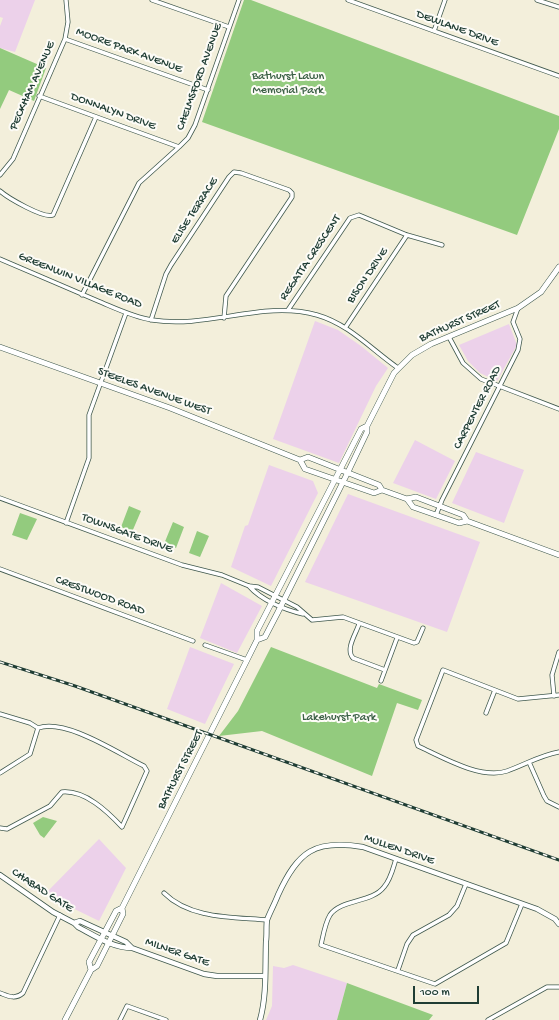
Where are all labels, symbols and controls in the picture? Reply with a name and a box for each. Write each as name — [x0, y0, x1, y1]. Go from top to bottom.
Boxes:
street label: DEWLANE DRIVE — [414, 7, 500, 51]
street label: CHELMSFORD AVENUE — [174, 21, 226, 133]
street label: MOORE PARK AVENUE — [74, 25, 184, 77]
street label: PECKHAM AVENUE — [7, 39, 59, 133]
park label: Bathurst Lawn Memorial Park — [252, 70, 324, 98]
street label: DONNALYN DRIVE — [68, 90, 158, 134]
street label: ELISE TERRACE — [168, 175, 222, 247]
street label: REGATTA CRESCENT — [277, 213, 345, 303]
street label: BISON DRIVE — [344, 246, 392, 306]
street label: GREENWIN VILLAGE ROAD — [16, 250, 144, 312]
street label: BATHURST STREET — [417, 298, 503, 346]
street label: CARPENTER ROAD — [451, 364, 505, 452]
street label: STEELES AVENUE WEST — [95, 365, 213, 419]
street label: TOWNSGATE DRIVE — [79, 511, 175, 557]
street label: CRESTWOOD ROAD — [53, 573, 147, 619]
park label: Lakehurst Park — [302, 711, 376, 725]
street label: BATHURST STREET — [155, 728, 207, 812]
street label: MULLEN DRIVE — [362, 831, 436, 869]
street label: CHABAD GATE — [8, 866, 76, 916]
street label: MILNER GATE — [143, 935, 211, 971]
scale bar — [415, 978, 481, 1004]
text: 100 m — [420, 986, 450, 1000]

